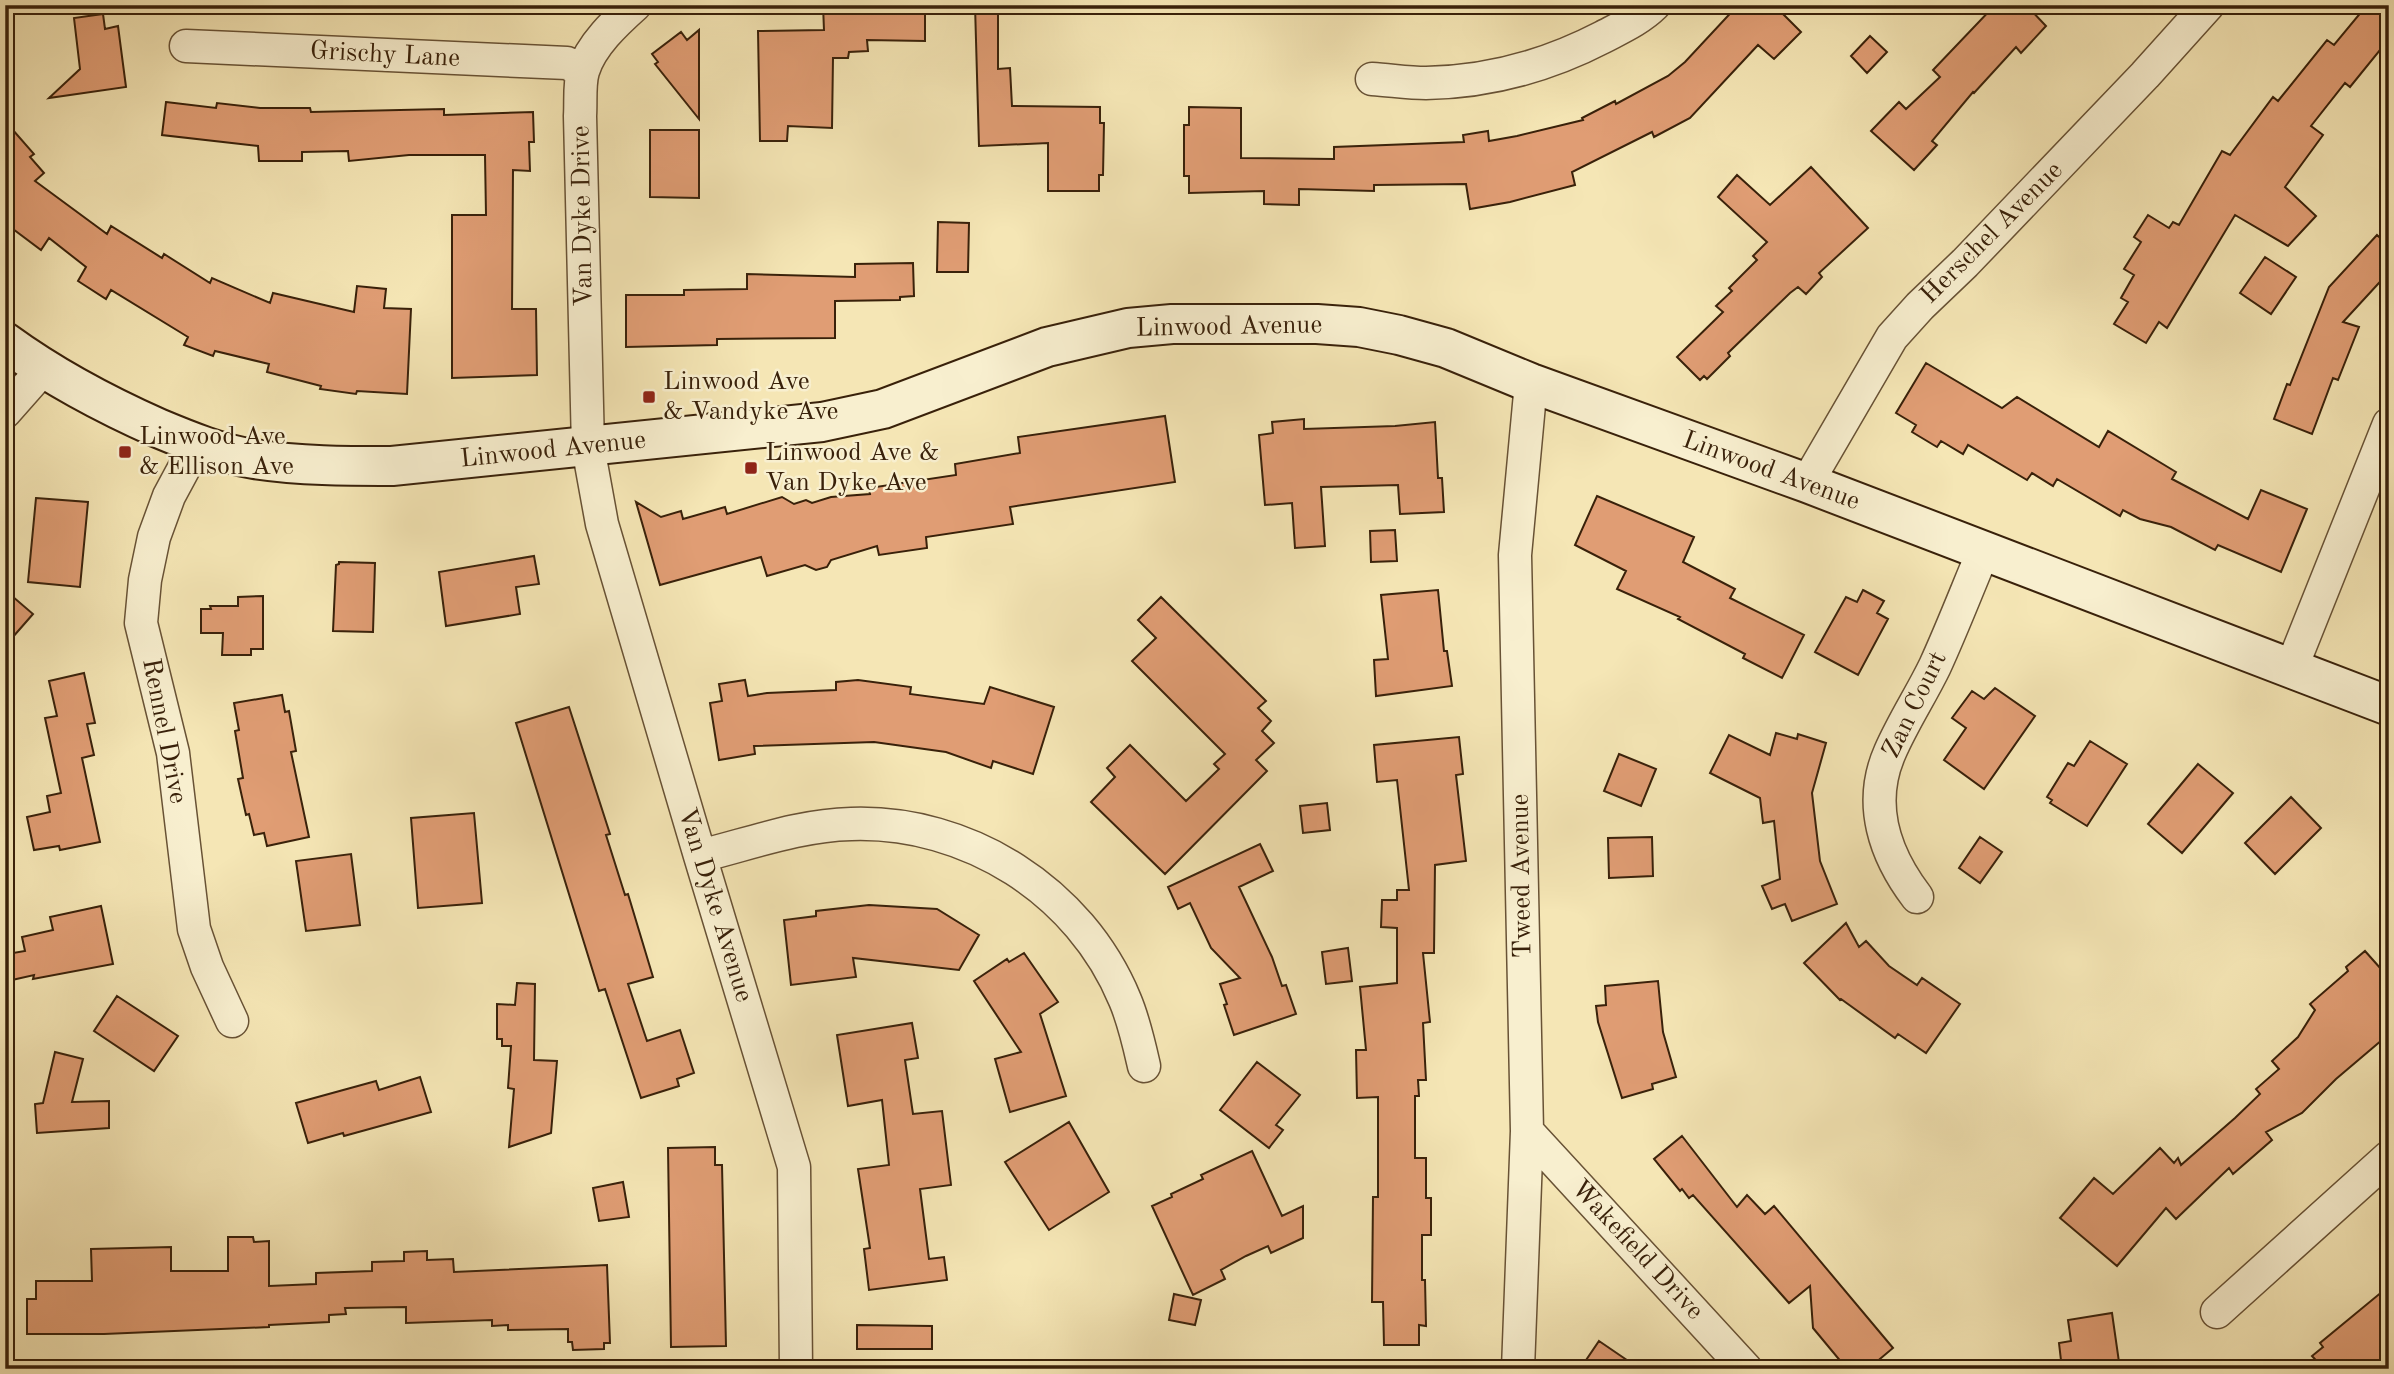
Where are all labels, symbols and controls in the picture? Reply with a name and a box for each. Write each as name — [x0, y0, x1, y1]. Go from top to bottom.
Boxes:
street label: Grischy Lane — [309, 38, 461, 72]
street label: Van Dyke Drive — [568, 125, 598, 307]
street label: Herschel Avenue — [1916, 157, 2068, 309]
street label: Linwood Avenue — [1135, 312, 1323, 342]
place label: Linwood Ave & Vandyke Ave — [663, 369, 838, 425]
marker: Linwood Ave & Vandyke Ave — [641, 389, 657, 405]
place label: Linwood Ave & Ellison Ave — [139, 424, 294, 480]
street label: Linwood Avenue — [459, 427, 647, 473]
street label: Linwood Avenue — [1679, 427, 1863, 515]
place label: Linwood Ave & Van Dyke Ave — [765, 440, 939, 496]
marker: Linwood Ave & Ellison Ave — [117, 444, 133, 460]
marker: Linwood Ave & Van Dyke Ave — [743, 460, 759, 476]
street label: Zan Court — [1878, 648, 1952, 762]
street label: Rennel Drive — [137, 656, 191, 806]
street label: Tweed Avenue — [1508, 793, 1536, 959]
street label: Van Dyke Avenue — [673, 805, 757, 1005]
street label: Wakefield Drive — [1566, 1175, 1708, 1325]

